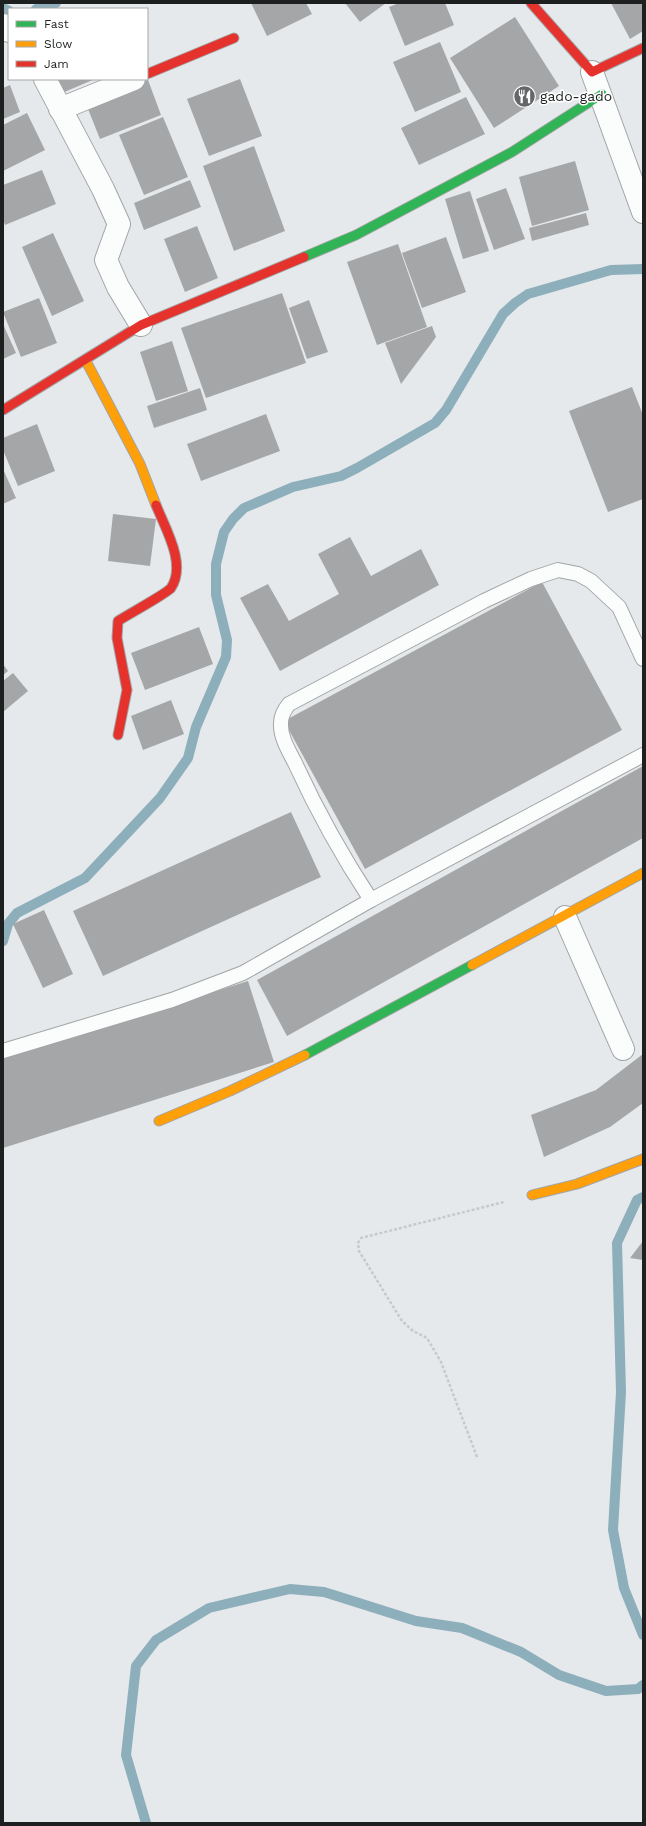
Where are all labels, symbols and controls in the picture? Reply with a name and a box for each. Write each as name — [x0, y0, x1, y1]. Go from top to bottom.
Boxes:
legend — [8, 8, 148, 80]
text: Fast — [44, 17, 69, 31]
text: Slow — [44, 37, 72, 51]
text: Jam — [44, 57, 69, 71]
restaurant icon: gado-gado — [511, 83, 537, 109]
place label: gado-gado — [540, 88, 612, 104]

